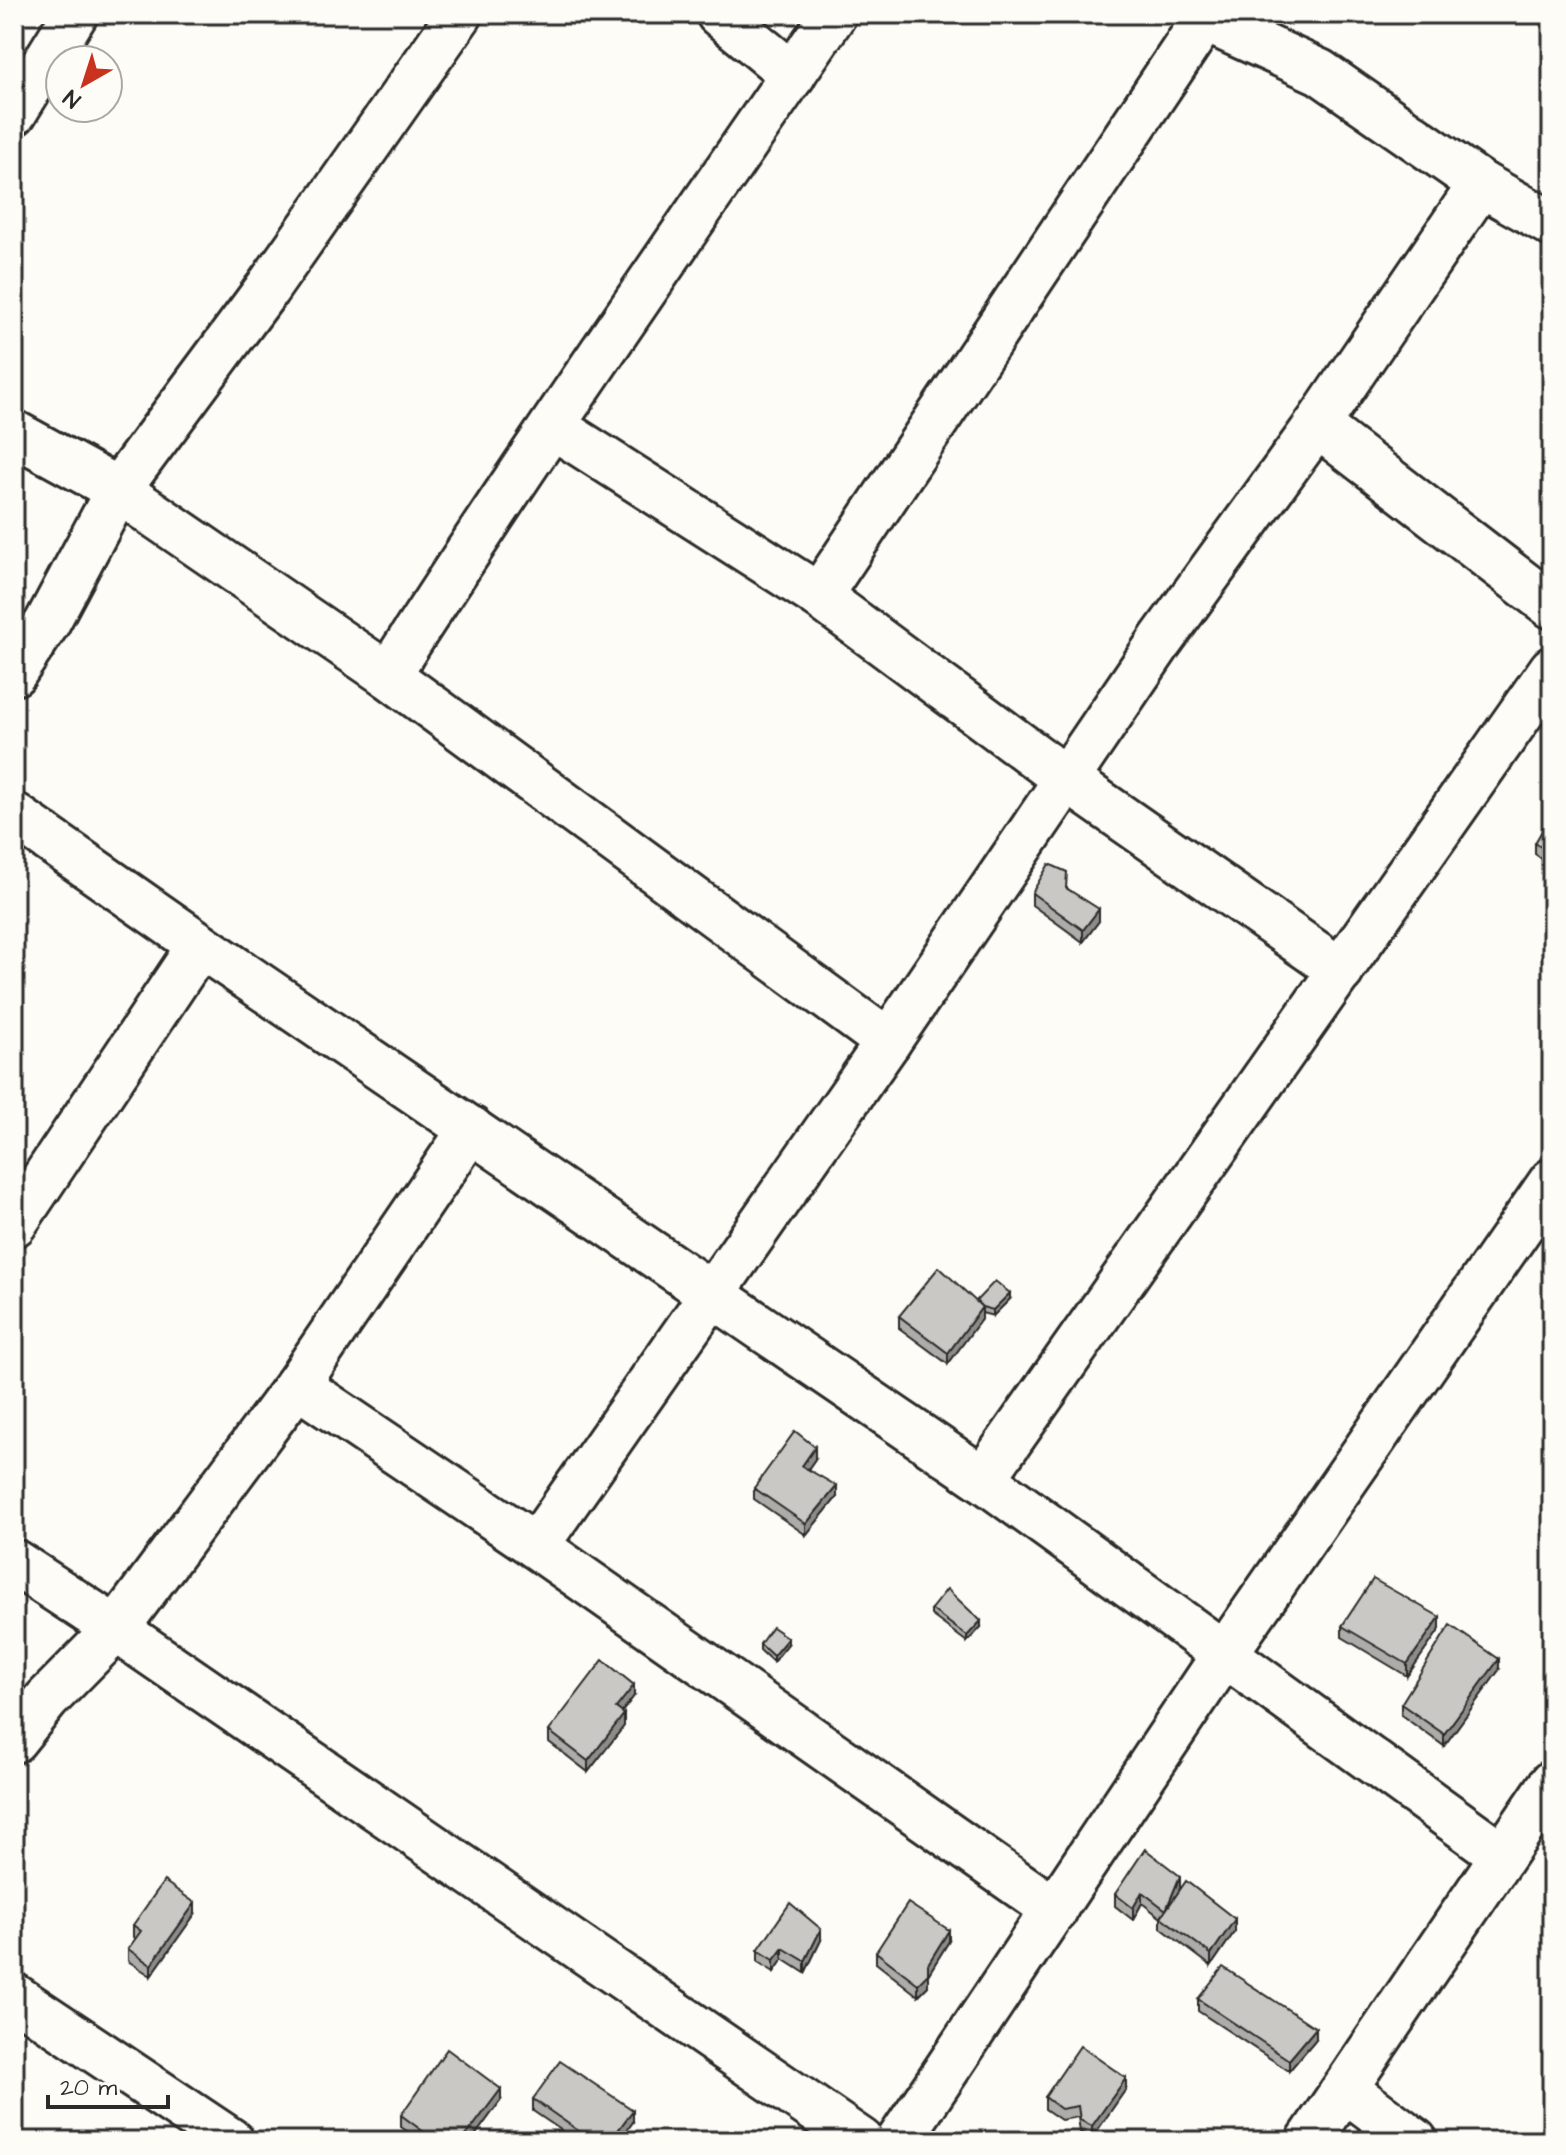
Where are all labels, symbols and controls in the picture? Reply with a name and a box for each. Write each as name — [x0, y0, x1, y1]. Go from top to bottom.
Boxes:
north arrow — [44, 44, 124, 124]
text: N — [57, 82, 87, 115]
scale bar — [48, 2059, 168, 2109]
text: 20 m — [60, 2071, 117, 2105]

